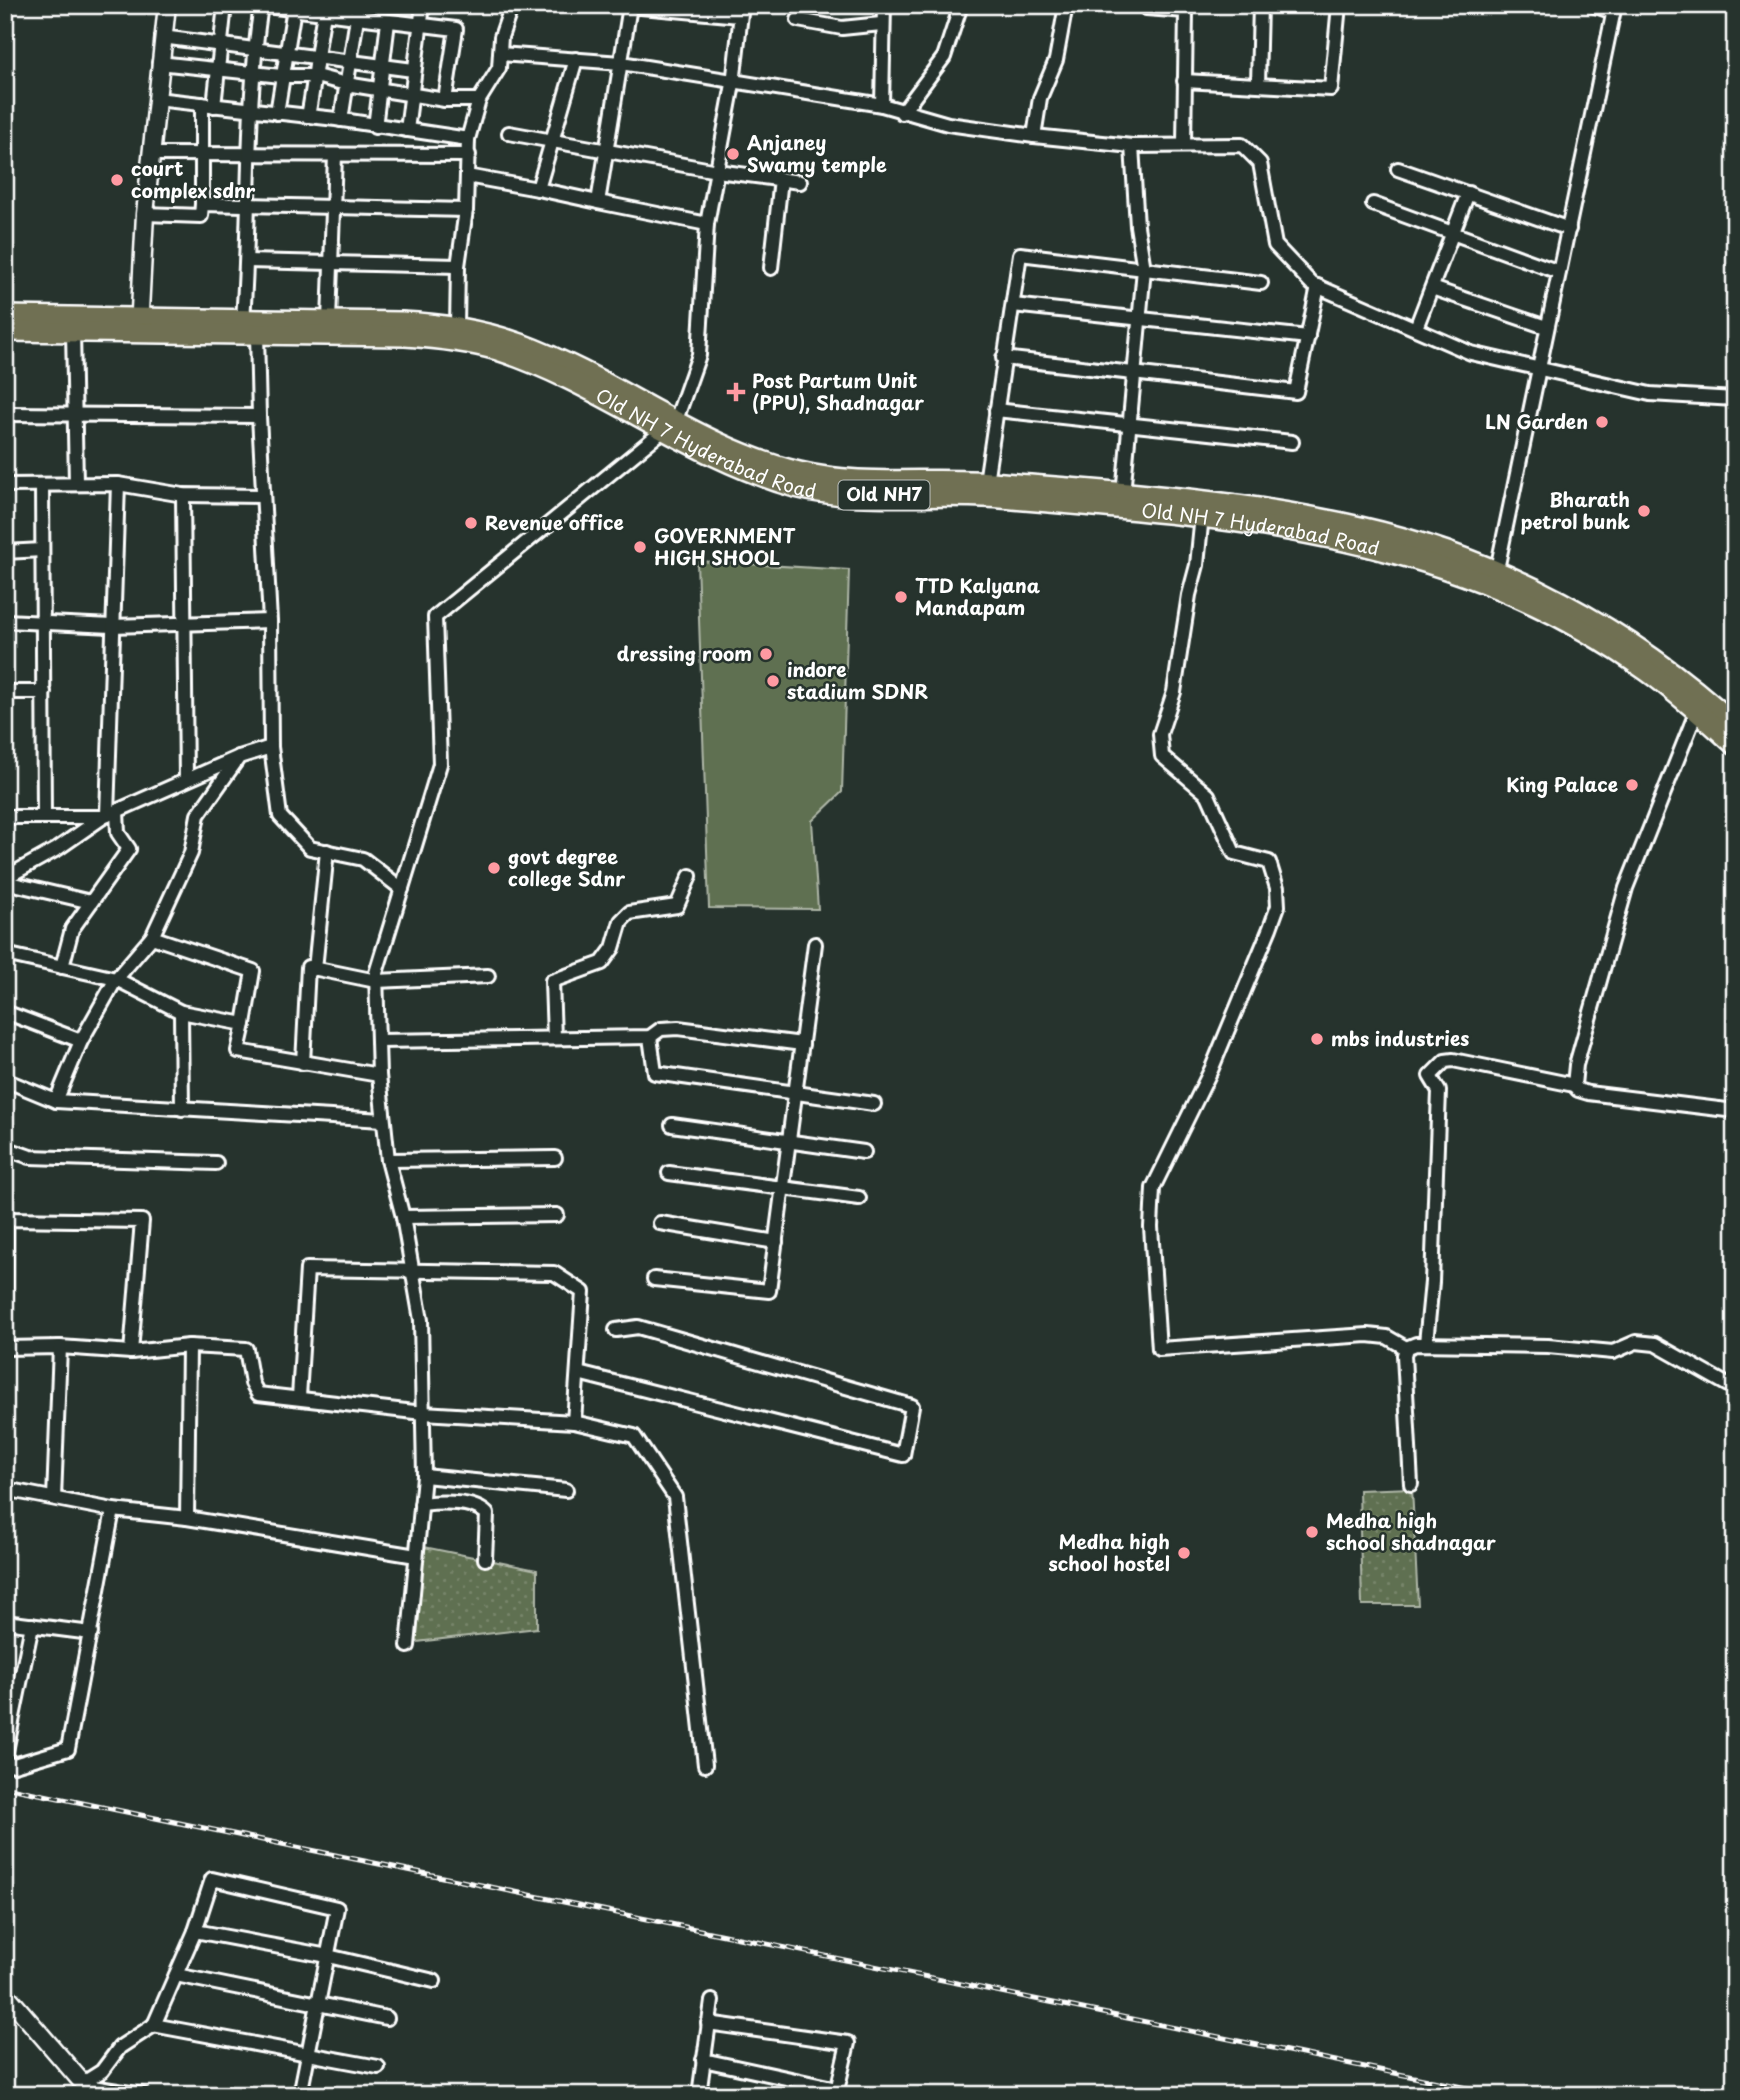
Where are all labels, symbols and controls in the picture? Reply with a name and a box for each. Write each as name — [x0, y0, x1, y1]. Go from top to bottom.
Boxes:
place label: Anjaney Swamy temple — [747, 128, 887, 178]
marker: Anjaney Swamy temple — [725, 146, 741, 162]
place label: court complex sdnr — [131, 154, 256, 204]
marker: court complex sdnr — [109, 172, 125, 188]
place label: Post Partum Unit (PPU), Shadnagar — [752, 366, 924, 416]
street label: Old NH 7 Hyderabad Road — [591, 381, 819, 504]
marker: Post Partum Unit (PPU), Shadnagar — [726, 382, 746, 402]
place label: LN Garden — [1485, 407, 1588, 435]
marker: LN Garden — [1594, 414, 1610, 430]
road number: Old NH7 — [838, 480, 930, 509]
place label: Bharath petrol bunk — [1520, 485, 1630, 535]
street label: Old NH 7 Hyderabad Road — [1140, 495, 1382, 562]
marker: Bharath petrol bunk — [1636, 503, 1652, 519]
place label: Revenue office — [485, 508, 624, 536]
marker: Revenue office — [463, 515, 479, 531]
place label: GOVERNMENT HIGH SHOOL — [654, 521, 795, 571]
marker: GOVERNMENT HIGH SHOOL — [632, 539, 648, 555]
place label: TTD Kalyana Mandapam — [915, 571, 1040, 621]
marker: TTD Kalyana Mandapam — [893, 589, 909, 605]
place label: dressing room — [617, 639, 752, 667]
marker: dressing room — [758, 646, 774, 662]
place label: indore stadium SDNR — [787, 655, 928, 705]
marker: indore stadium SDNR — [765, 673, 781, 689]
place label: King Palace — [1506, 770, 1618, 798]
marker: King Palace — [1624, 777, 1640, 793]
place label: govt degree college Sdnr — [508, 842, 625, 892]
marker: govt degree college Sdnr — [486, 860, 502, 876]
place label: mbs industries — [1331, 1024, 1469, 1052]
marker: mbs industries — [1309, 1031, 1325, 1047]
place label: Medha high school shadnagar — [1326, 1506, 1496, 1556]
marker: Medha high school shadnagar — [1304, 1524, 1320, 1540]
place label: Medha high school hostel — [1048, 1527, 1170, 1577]
marker: Medha high school hostel — [1176, 1545, 1192, 1561]

